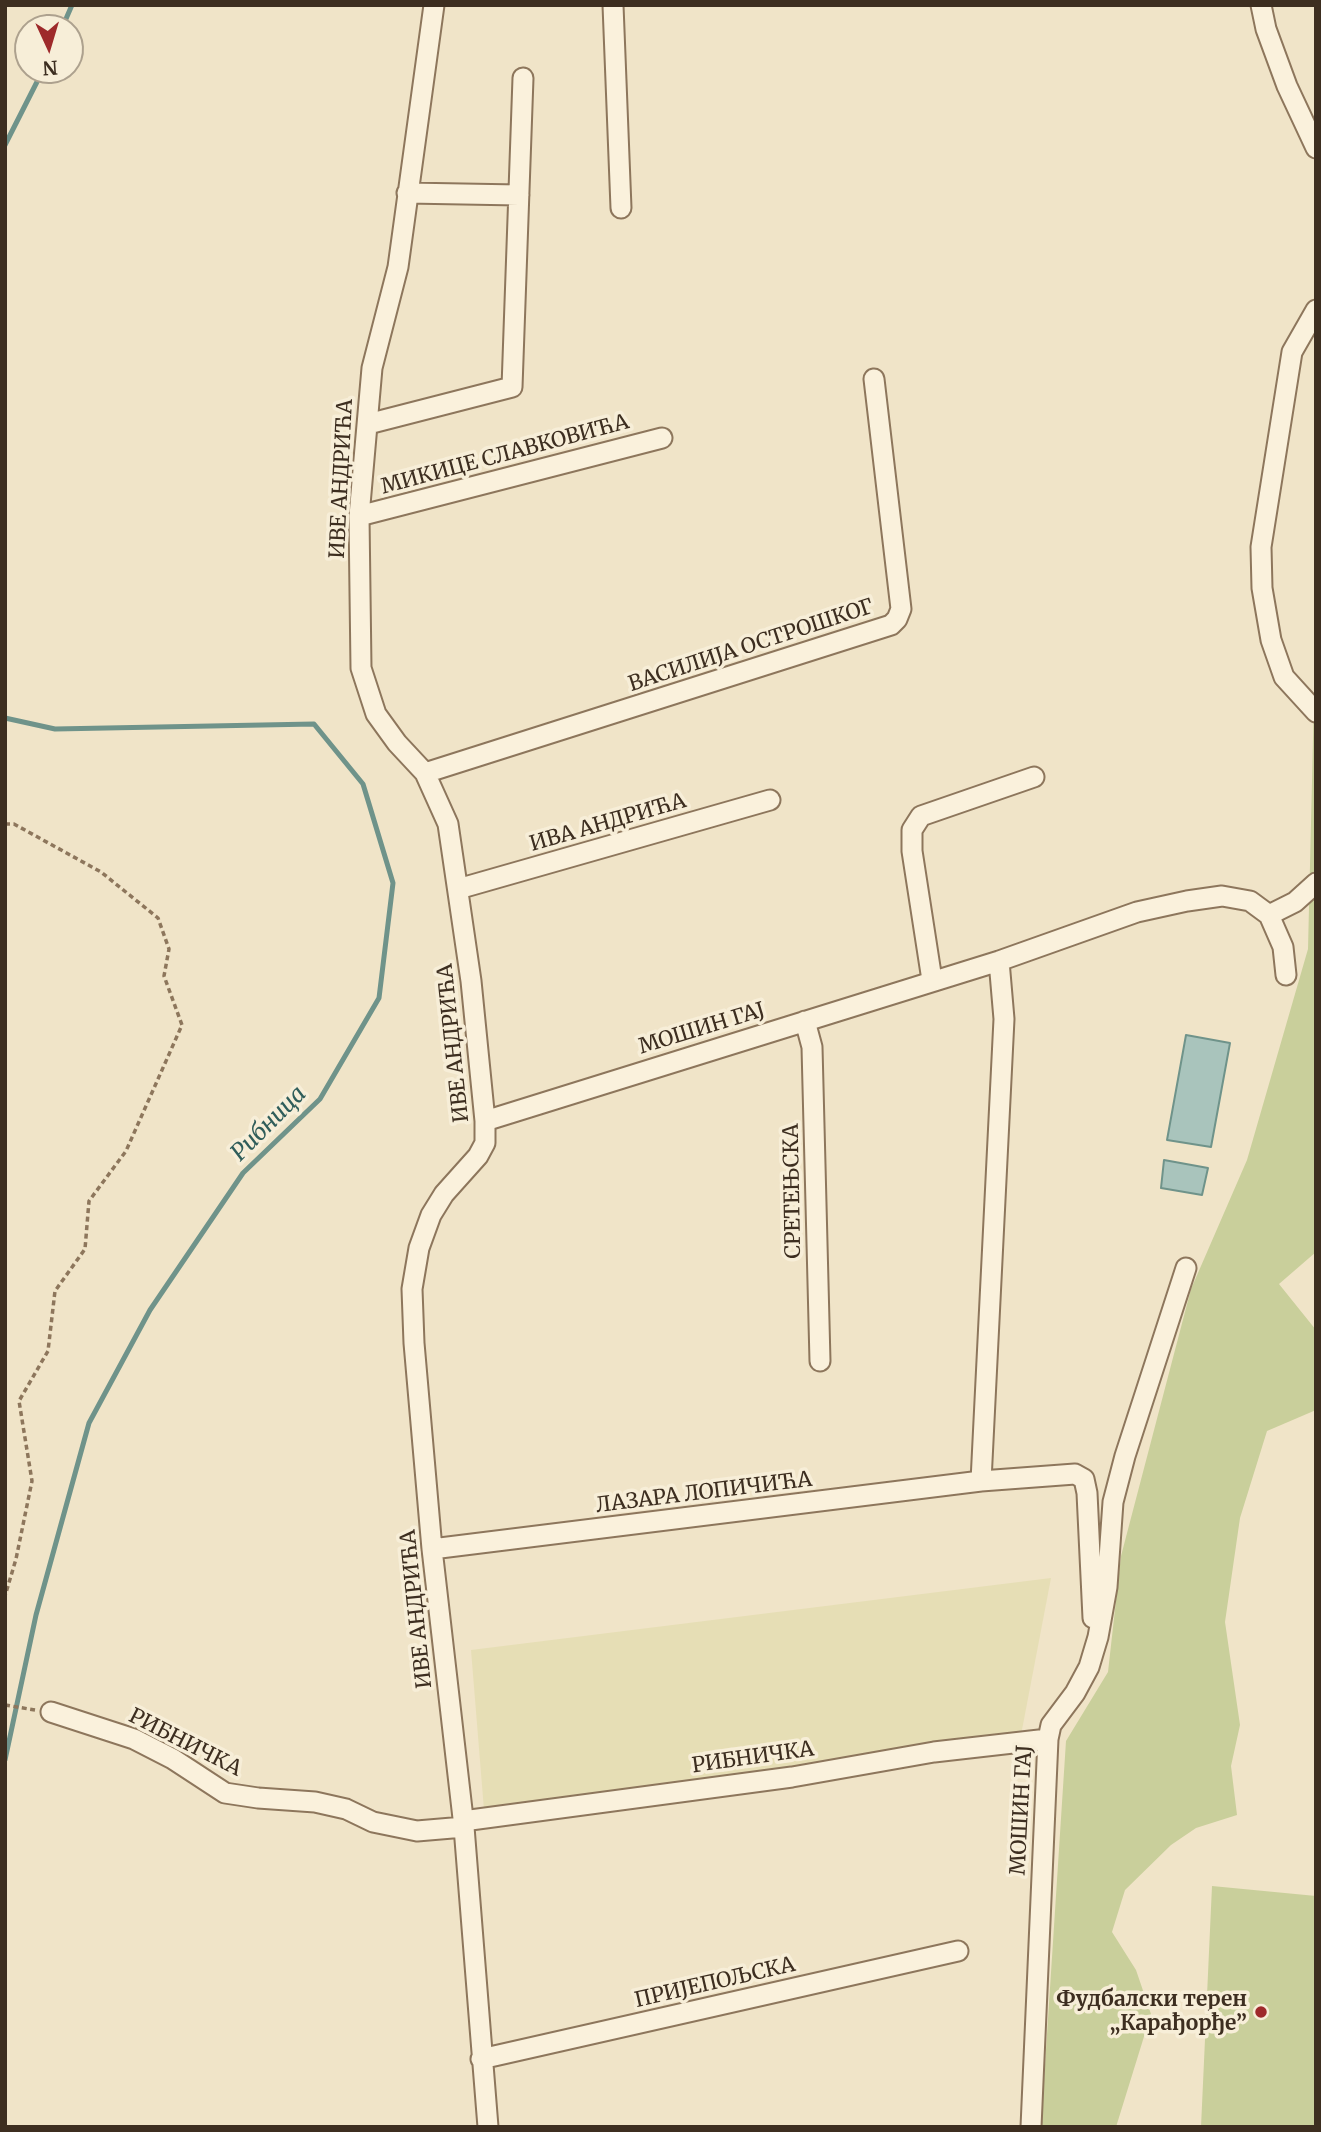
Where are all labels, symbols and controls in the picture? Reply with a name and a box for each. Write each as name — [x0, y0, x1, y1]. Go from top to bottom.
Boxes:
north arrow — [14, 14, 84, 84]
text: N — [42, 55, 59, 80]
street label: ИВЕ АНДРИЋА — [325, 399, 359, 559]
street label: МИКИЦЕ СЛАВКОВИЋА — [378, 410, 632, 500]
street label: ВАСИЛИЈА ОСТРОШКОГ — [625, 594, 877, 698]
street label: ИВА АНДРИЋА — [527, 789, 689, 857]
street label: ИВЕ АНДРИЋА — [433, 962, 475, 1124]
street label: МОШИН ГАЈ — [636, 998, 768, 1060]
water label: Рибница — [226, 1081, 312, 1167]
street label: СРЕТЕЊСКА — [779, 1123, 807, 1259]
street label: ЛАЗАРА ЛОПИЧИЋА — [595, 1467, 813, 1519]
street label: ИВЕ АНДРИЋА — [396, 1528, 438, 1690]
street label: РИБНИЧКА — [124, 1704, 246, 1782]
street label: РИБНИЧКА — [690, 1737, 816, 1779]
street label: МОШИН ГАЈ — [1006, 1744, 1038, 1876]
street label: ПРИЈЕПОЉСКА — [632, 1952, 798, 2014]
place label: Фудбалски терен „Карађорђе” — [1056, 1987, 1247, 2037]
marker: Фудбалски терен „Карађорђе” — [1253, 2004, 1269, 2020]

